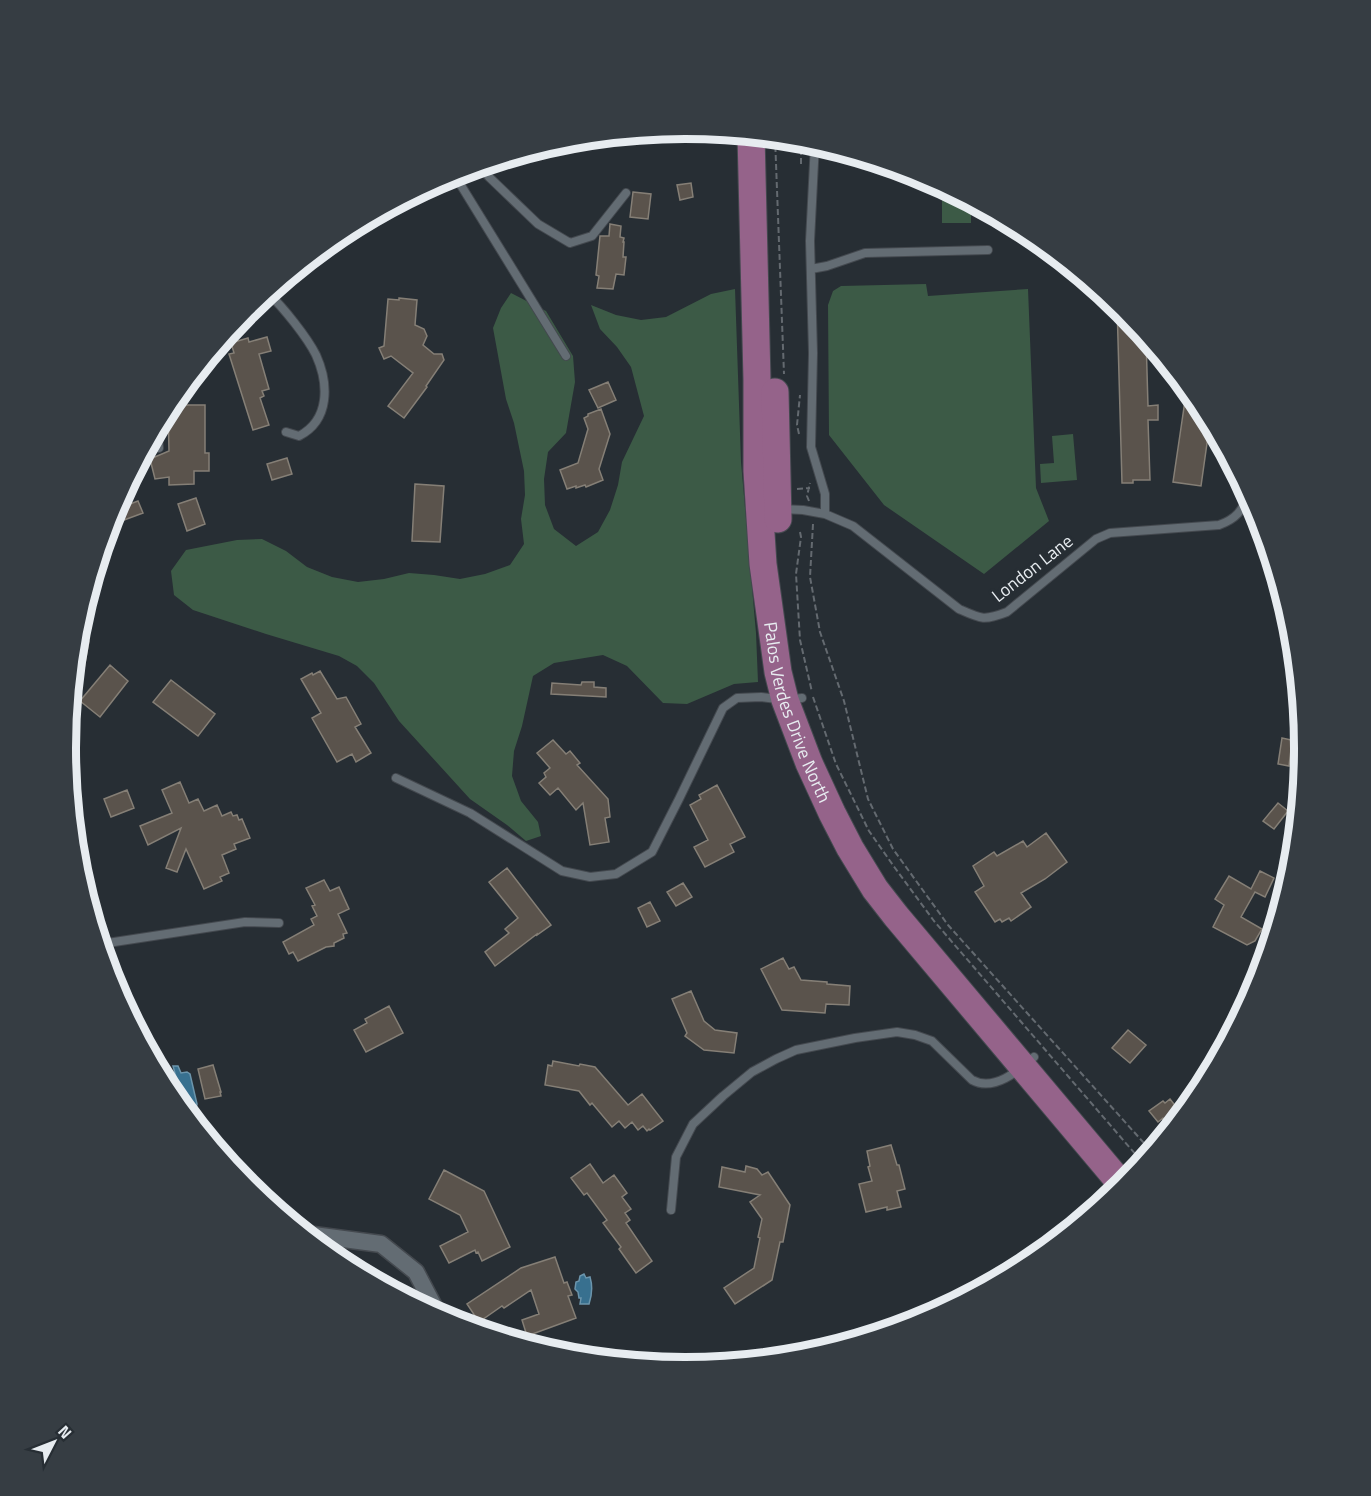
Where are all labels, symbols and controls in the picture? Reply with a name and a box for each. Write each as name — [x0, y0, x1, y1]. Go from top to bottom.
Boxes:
street label: London Lane — [986, 528, 1078, 608]
street label: Palos Verdes Drive North — [758, 620, 839, 807]
north arrow — [24, 1412, 84, 1472]
text: N — [53, 1420, 78, 1444]

